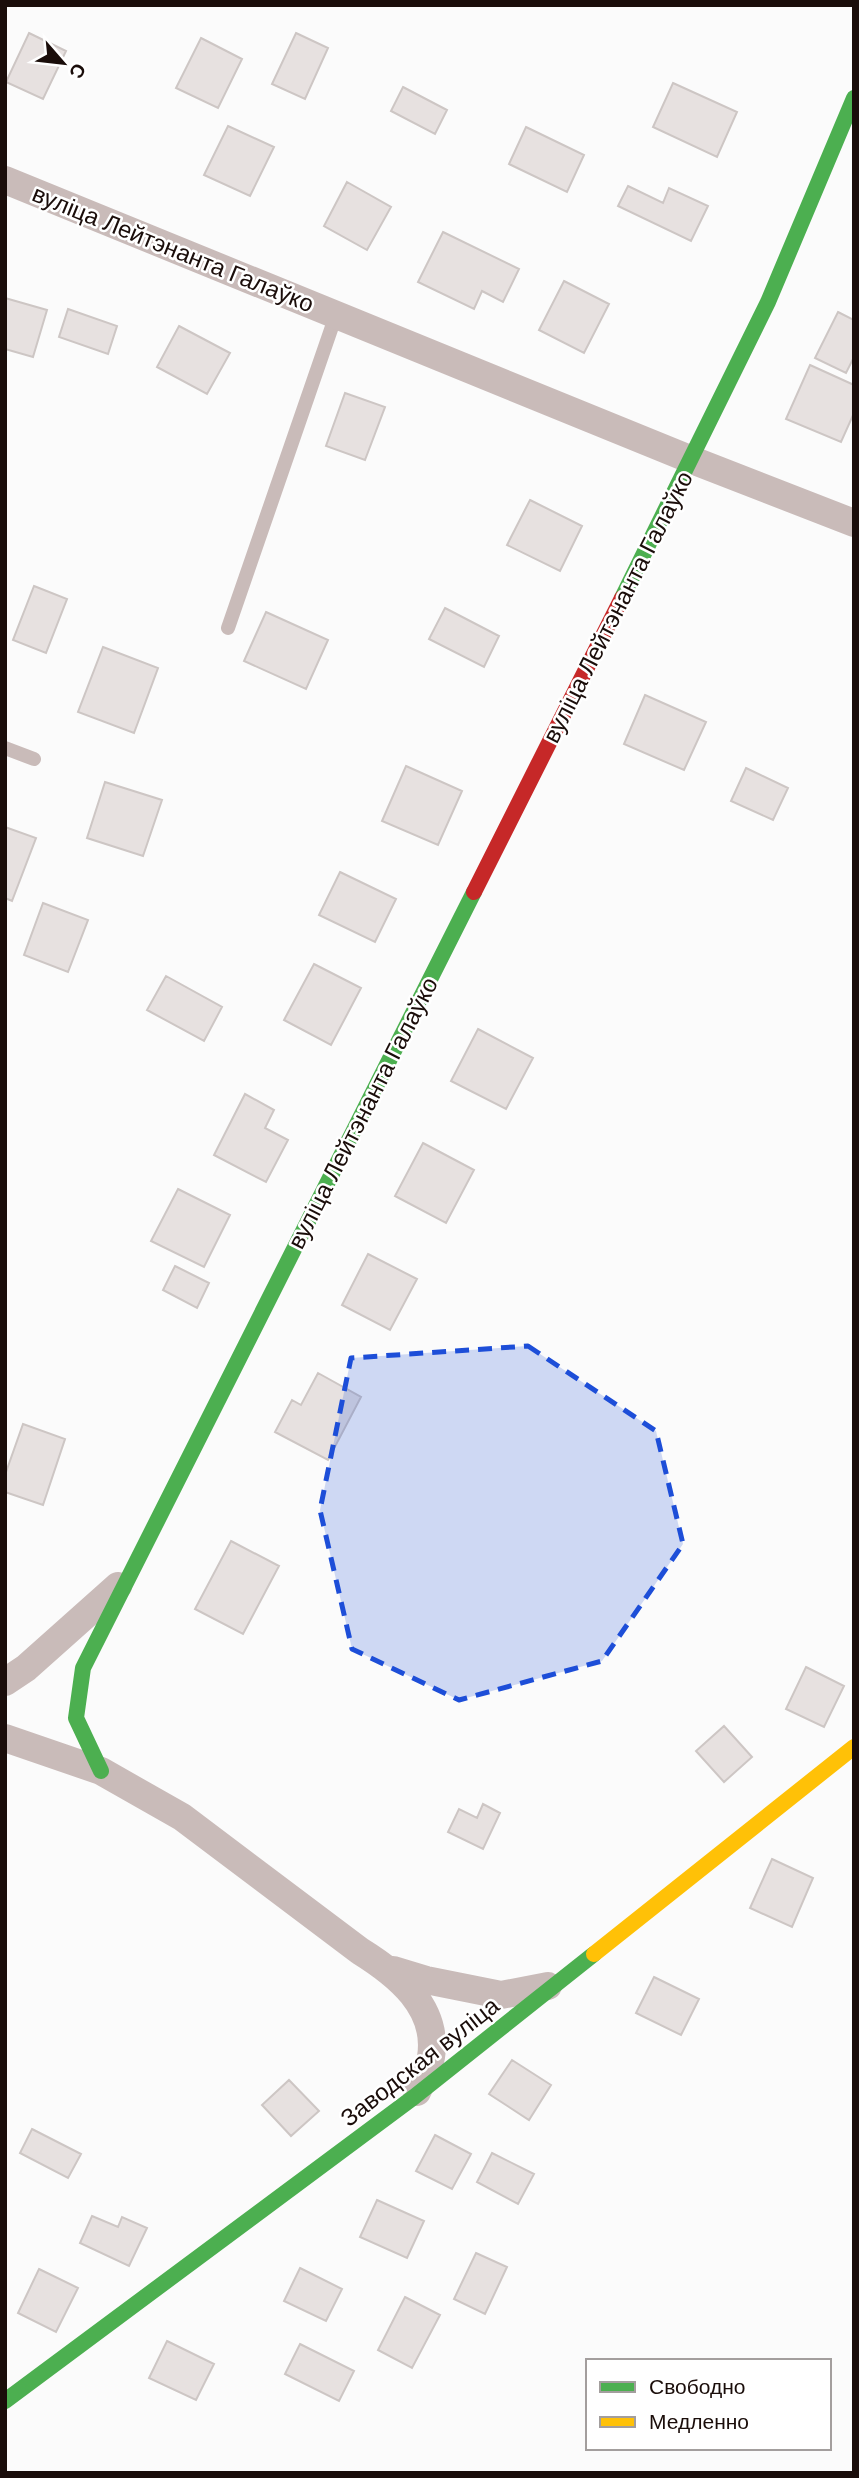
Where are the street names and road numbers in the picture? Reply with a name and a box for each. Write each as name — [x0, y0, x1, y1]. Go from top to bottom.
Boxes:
street label: вуліца Лейтэнанта Галаўко — [28, 178, 319, 319]
street label: вуліца Лейтэнанта Галаўко — [535, 466, 700, 748]
street label: вуліца Лейтэнанта Галаўко — [280, 972, 445, 1254]
street label: Заводская вуліца — [334, 1990, 506, 2133]

